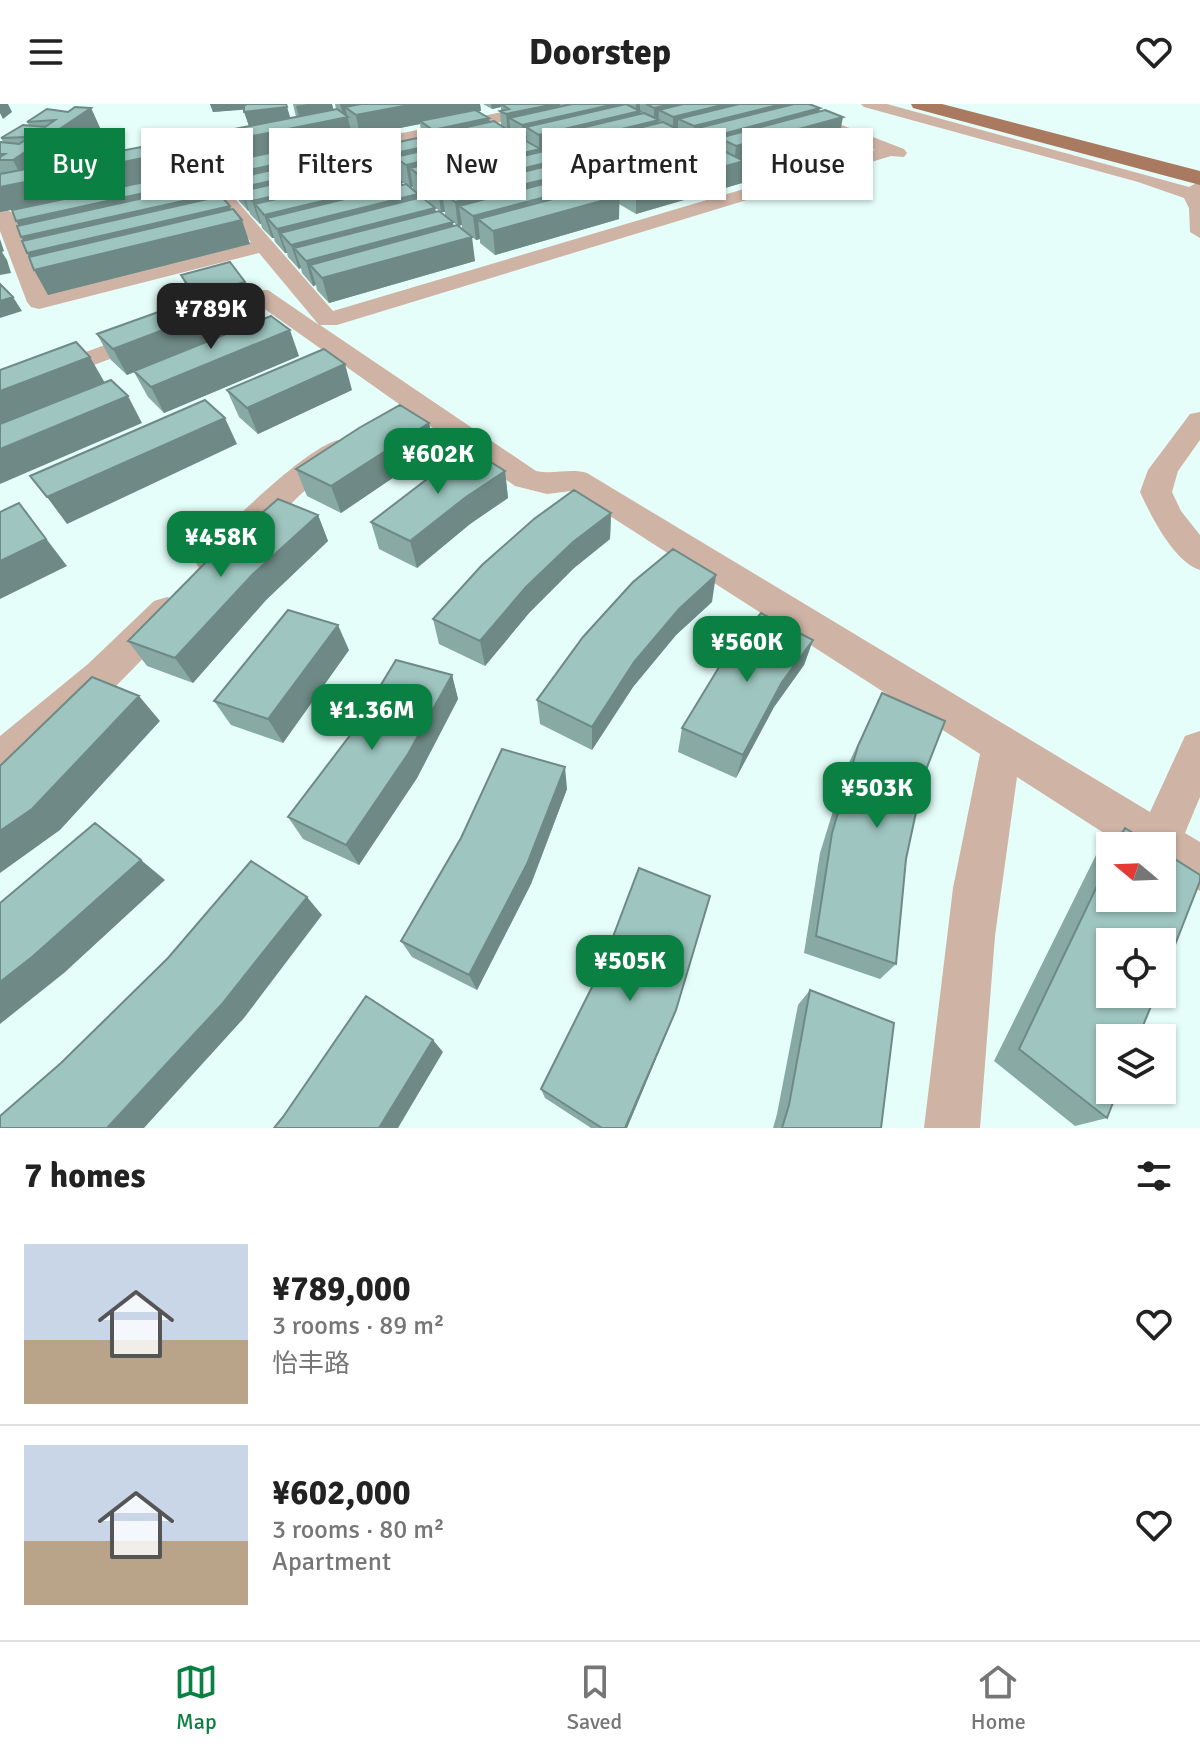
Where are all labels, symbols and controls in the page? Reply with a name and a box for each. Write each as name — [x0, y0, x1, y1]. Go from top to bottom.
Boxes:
icon: menu — [24, 30, 68, 74]
text: Doorstep — [529, 30, 671, 75]
icon: heart — [1132, 30, 1176, 74]
chip: Buy — [24, 128, 125, 200]
chip: Rent — [141, 128, 253, 200]
chip: Filters — [269, 128, 401, 200]
chip: New — [417, 128, 526, 200]
chip: Apartment — [542, 128, 726, 200]
chip: House — [742, 128, 873, 200]
pin: ¥789K — [155, 283, 267, 351]
text: ¥789K — [175, 293, 247, 325]
pin: ¥602K — [382, 428, 494, 496]
text: ¥602K — [402, 438, 474, 470]
pin: ¥458K — [165, 511, 277, 579]
text: ¥458K — [185, 521, 257, 553]
pin: ¥560K — [691, 616, 803, 684]
text: ¥560K — [711, 626, 783, 658]
pin: ¥1.36M — [307, 684, 437, 752]
text: ¥1.36M — [329, 694, 415, 726]
pin: ¥503K — [821, 762, 933, 830]
text: ¥503K — [841, 772, 913, 804]
north arrow — [1096, 832, 1176, 912]
map controls — [1096, 832, 1176, 1104]
button: locate — [1096, 928, 1176, 1008]
pin: ¥505K — [574, 935, 686, 1003]
text: ¥505K — [594, 945, 666, 977]
button: layers — [1096, 1024, 1176, 1104]
icon: filters — [1132, 1154, 1176, 1198]
text: 7 homes — [24, 1155, 145, 1197]
text: ¥789,000 — [272, 1268, 411, 1310]
icon: home — [88, 1276, 184, 1372]
icon: heart — [1132, 1302, 1176, 1346]
text: 3 rooms · 89 m² — [272, 1310, 445, 1342]
text: 怡丰路 — [272, 1348, 350, 1380]
text: ¥602,000 — [272, 1472, 411, 1514]
icon: home — [88, 1477, 184, 1573]
icon: heart — [1132, 1503, 1176, 1547]
text: 3 rooms · 80 m² — [272, 1514, 445, 1546]
text: Apartment — [272, 1546, 391, 1578]
tab: Map — [174, 1660, 218, 1735]
tab: Saved — [567, 1660, 622, 1735]
tab: Home — [971, 1660, 1026, 1735]

